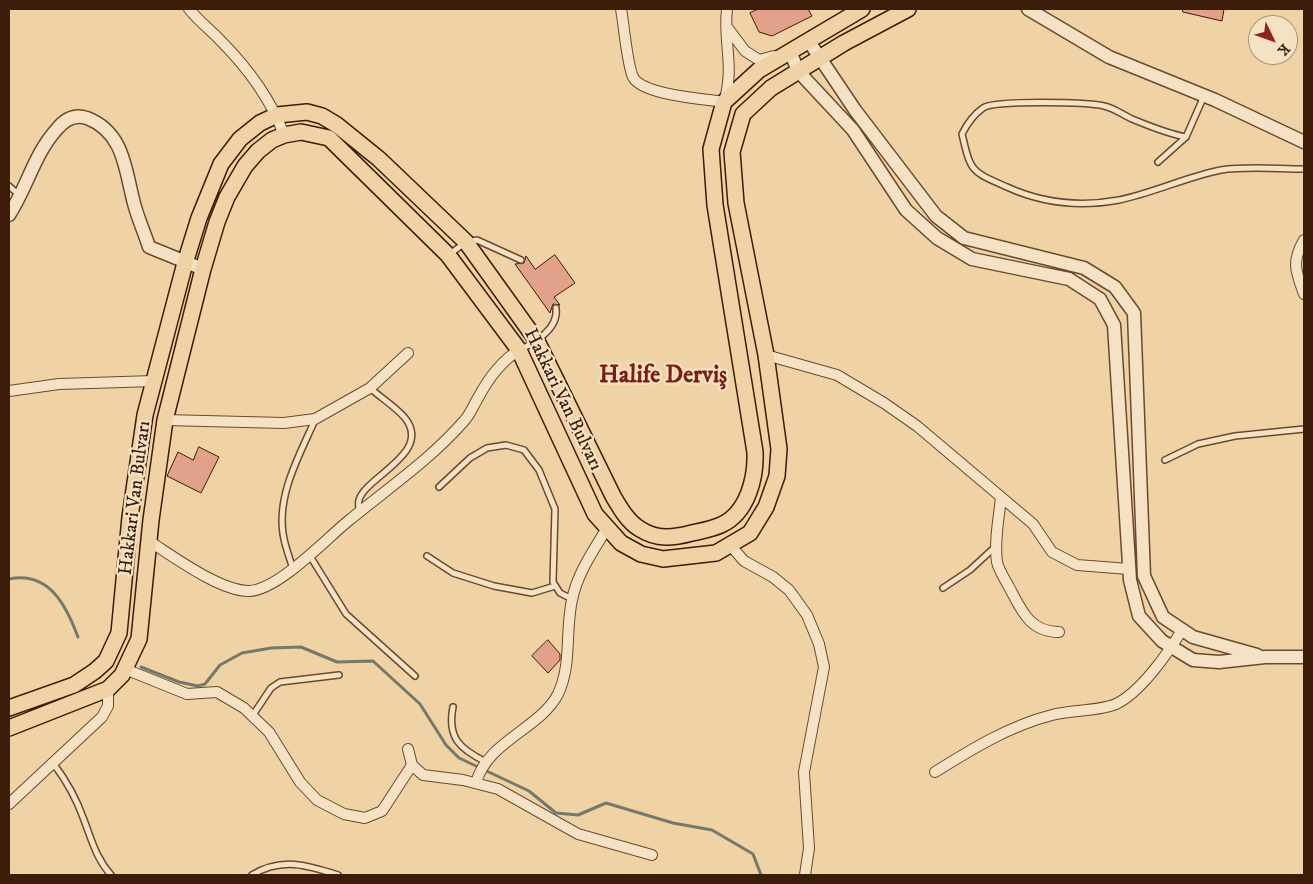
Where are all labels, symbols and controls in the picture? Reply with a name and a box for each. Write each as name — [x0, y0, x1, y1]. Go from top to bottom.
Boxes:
north arrow — [1248, 15, 1298, 65]
text: K — [1273, 40, 1293, 59]
street label: Hakkari Van Bulvarı — [518, 325, 606, 475]
district label: Halife Derviş — [599, 363, 727, 391]
street label: Hakkari Van Bulvarı — [115, 420, 157, 576]

